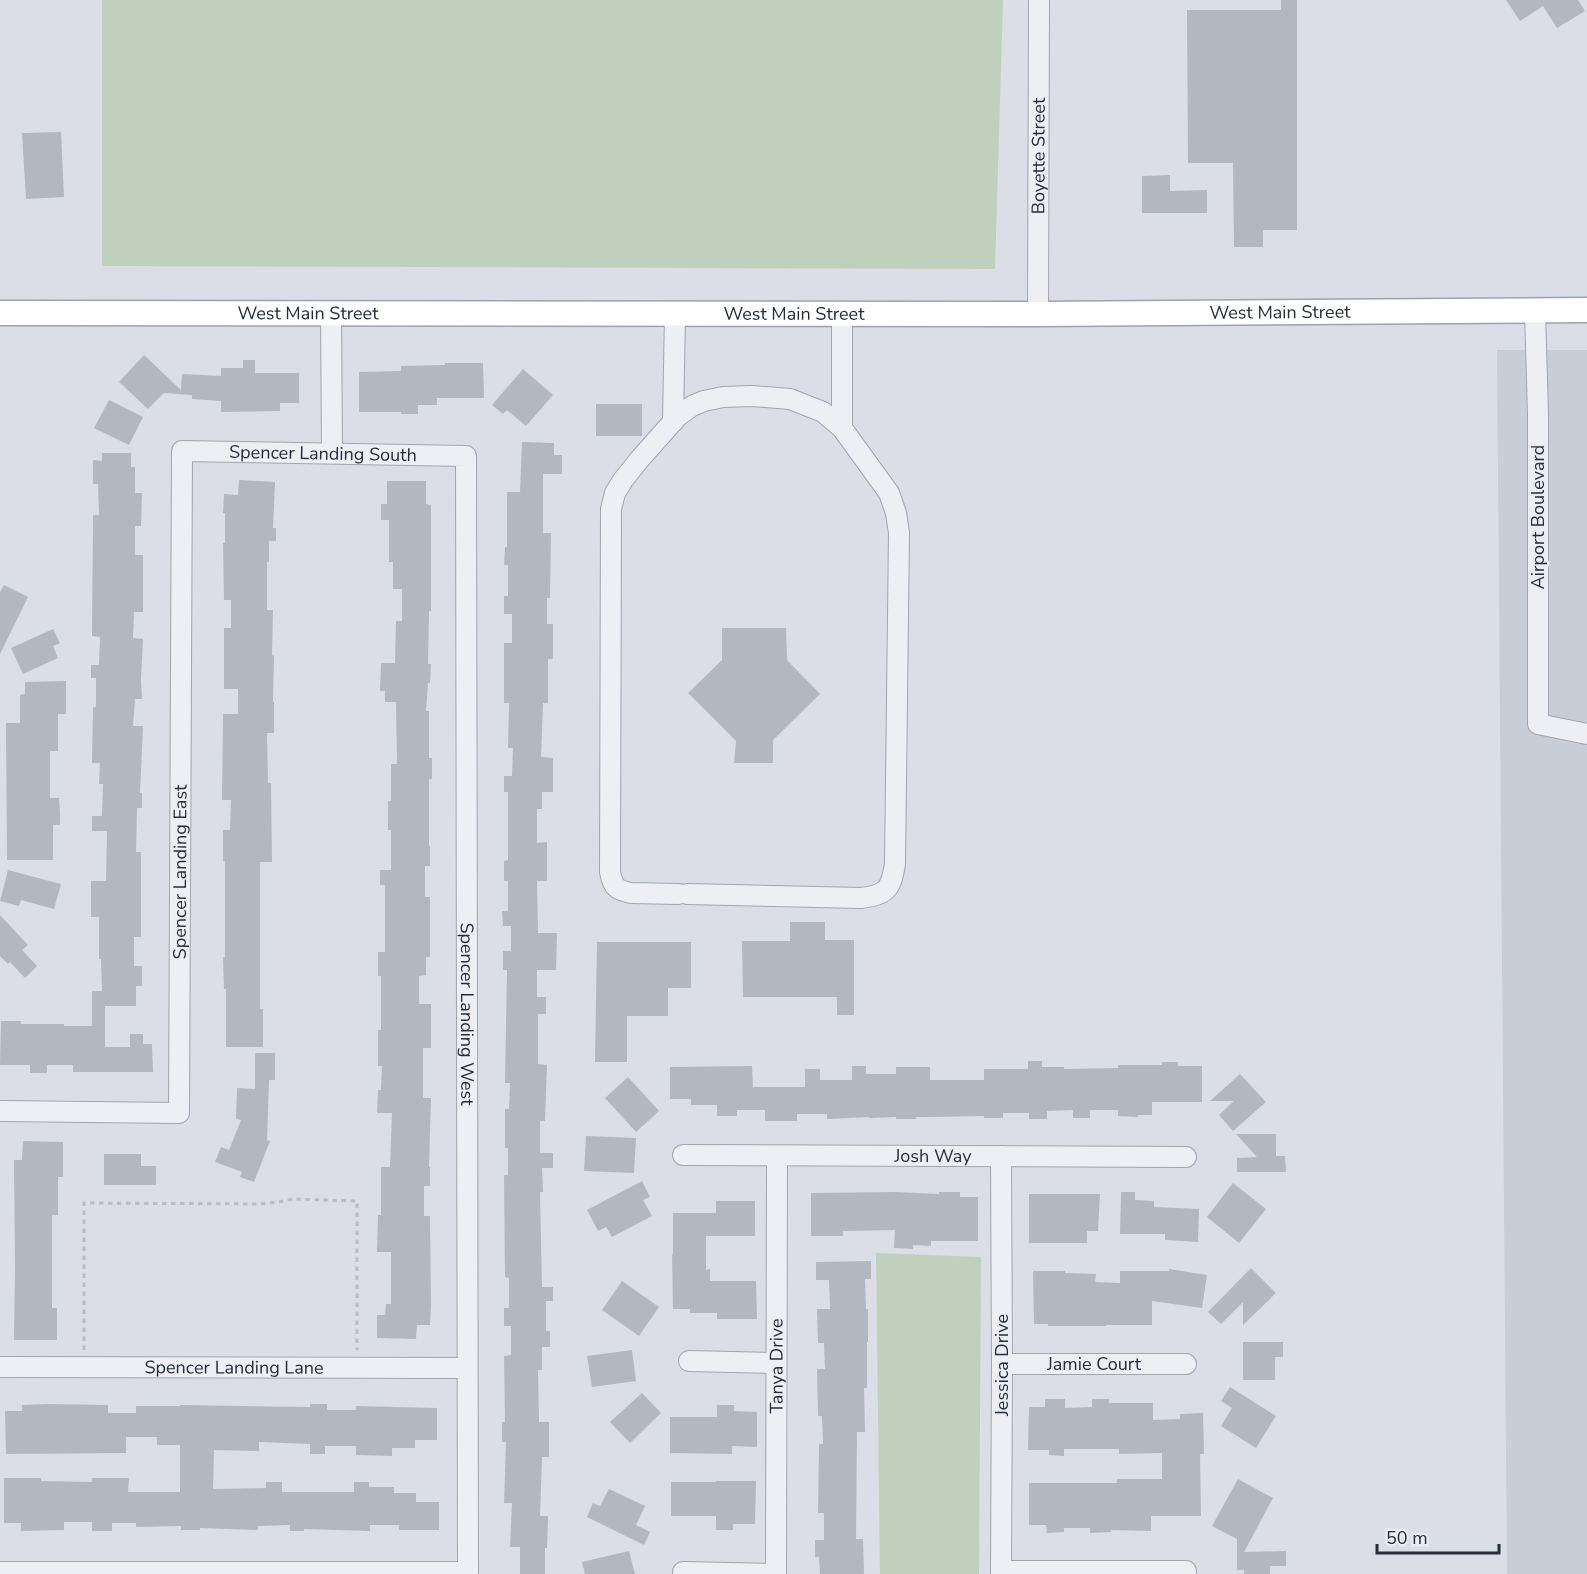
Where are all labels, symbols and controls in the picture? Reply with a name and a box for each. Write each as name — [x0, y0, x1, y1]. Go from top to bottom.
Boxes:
street label: Boyette Street — [1026, 97, 1051, 214]
street label: West Main Street — [1209, 300, 1351, 325]
street label: West Main Street — [237, 301, 379, 325]
street label: West Main Street — [723, 302, 865, 326]
street label: Spencer Landing South — [229, 440, 417, 467]
street label: Airport Boulevard — [1526, 445, 1550, 589]
street label: Spencer Landing East — [168, 784, 192, 959]
street label: Spencer Landing West — [455, 922, 479, 1106]
street label: Josh Way — [893, 1144, 972, 1168]
street label: Jessica Drive — [990, 1314, 1014, 1417]
street label: Tanya Drive — [764, 1318, 789, 1414]
street label: Jamie Court — [1046, 1352, 1142, 1376]
street label: Spencer Landing Lane — [144, 1355, 324, 1380]
scale bar — [1377, 1517, 1498, 1555]
text: 50 m — [1386, 1526, 1428, 1550]

